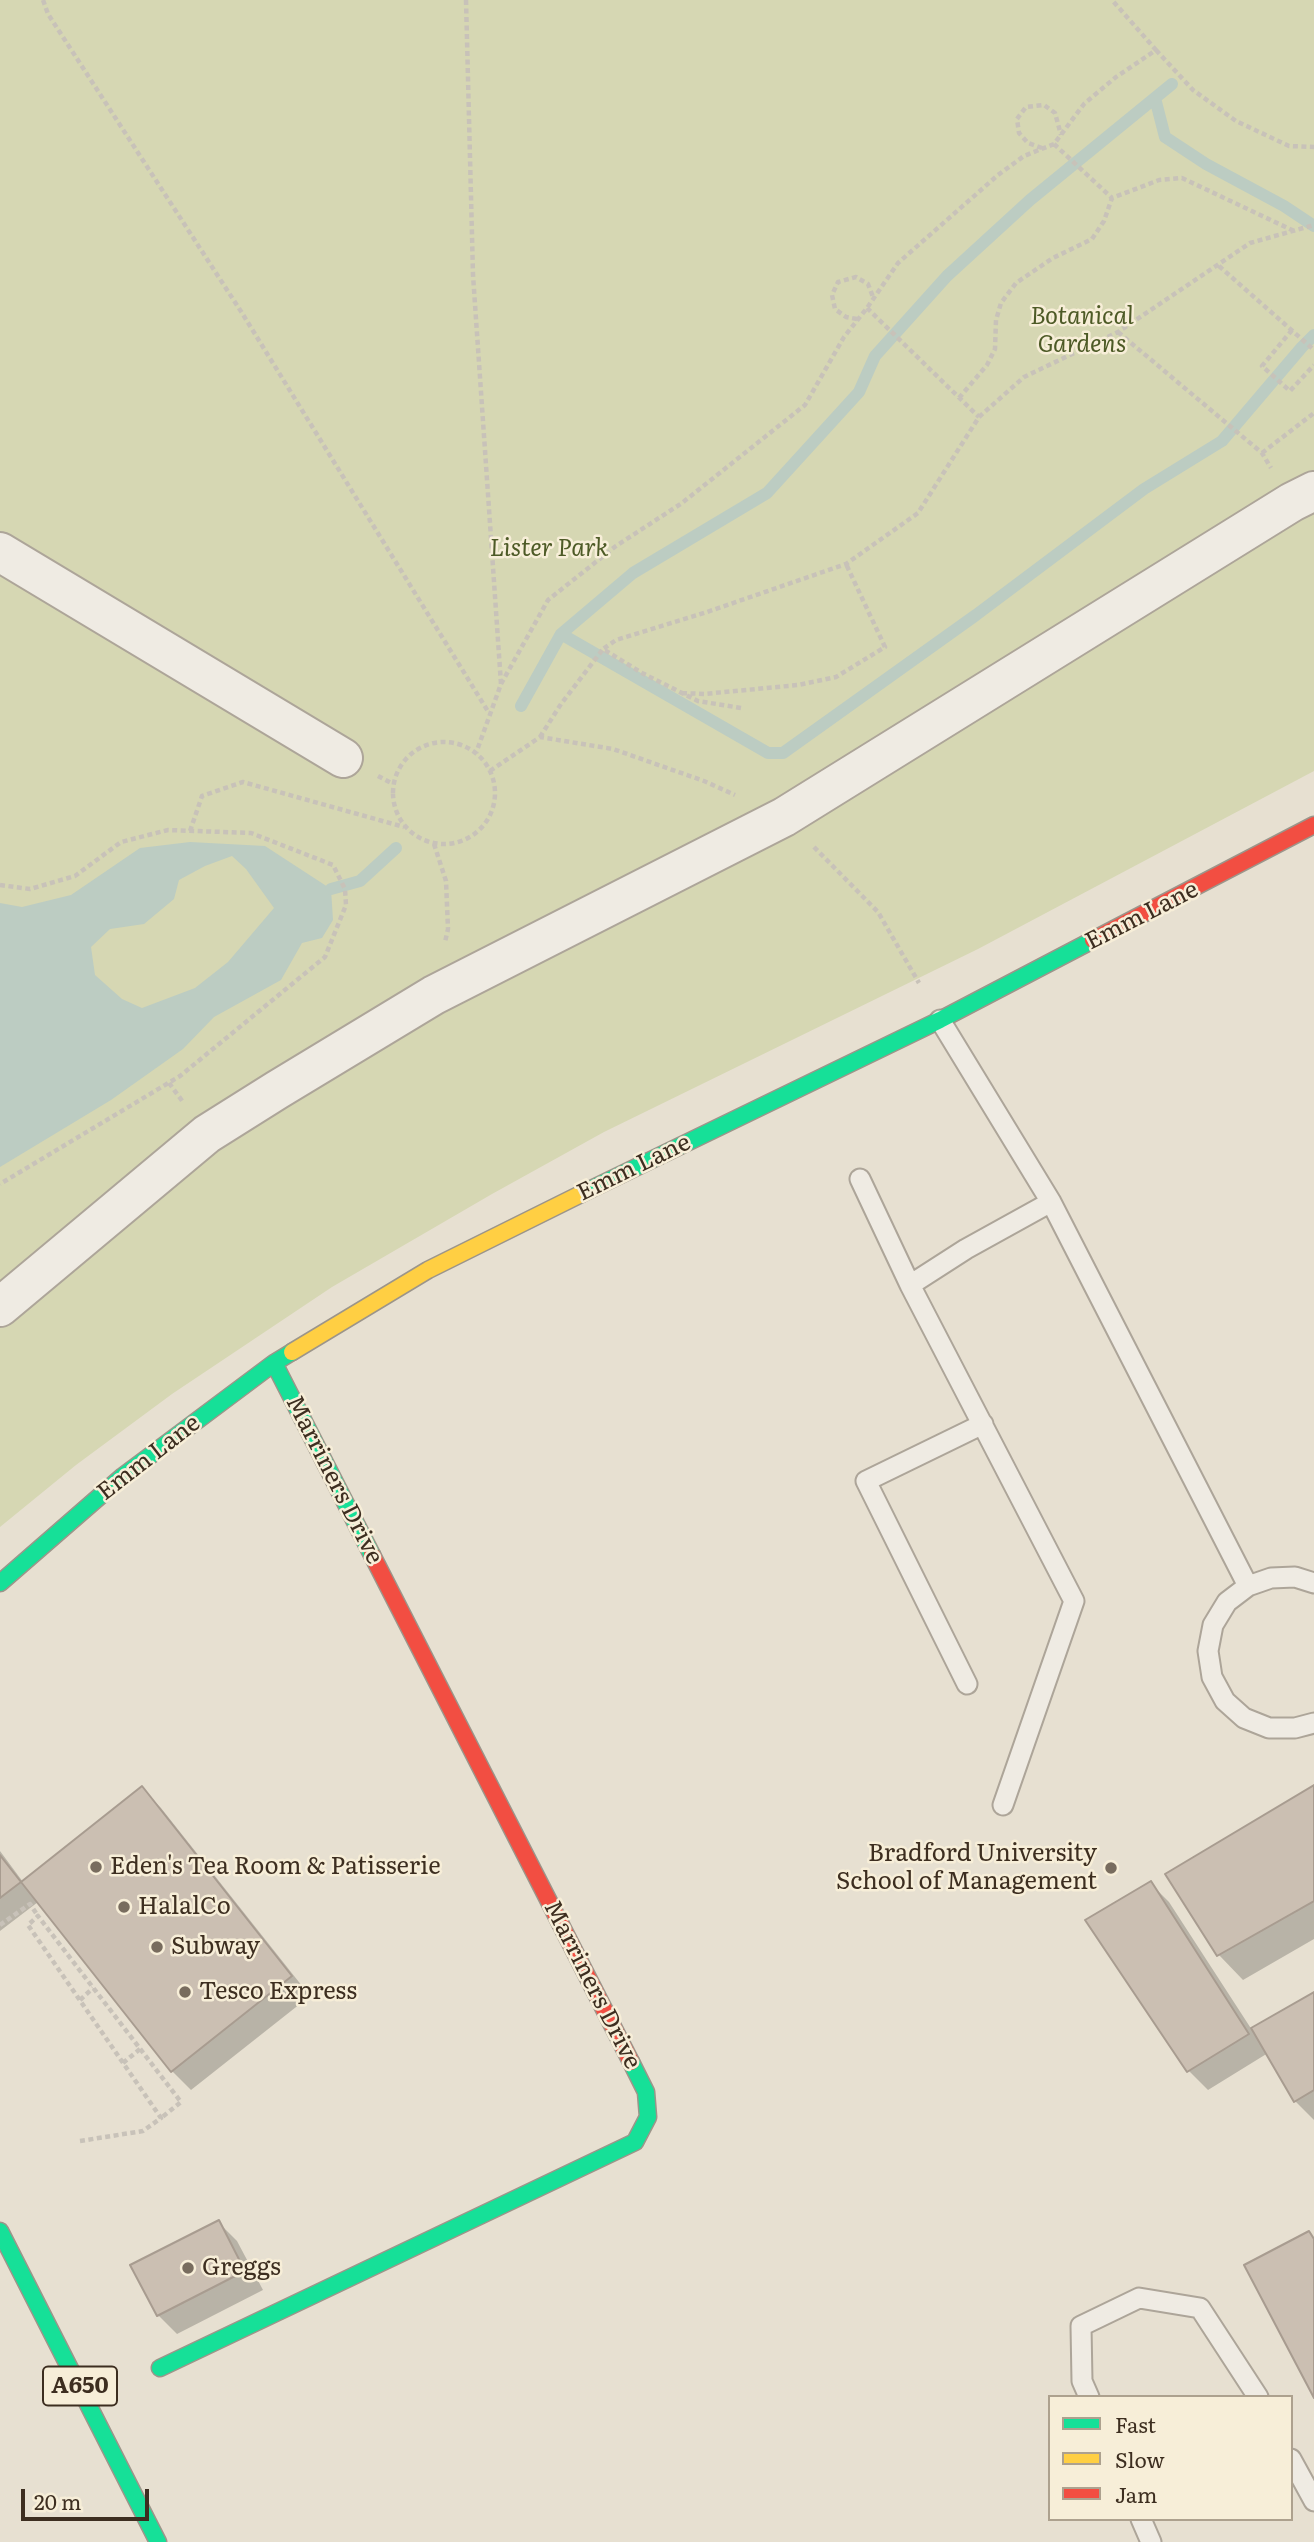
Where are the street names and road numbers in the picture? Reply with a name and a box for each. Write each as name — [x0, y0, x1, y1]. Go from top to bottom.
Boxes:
street label: Emm Lane — [1081, 875, 1203, 957]
street label: Emm Lane — [573, 1128, 695, 1208]
street label: Marriners Drive — [279, 1391, 389, 1569]
street label: Emm Lane — [92, 1409, 206, 1507]
street label: Marriners Drive — [537, 1896, 647, 2074]
road number: A650 — [43, 2366, 117, 2406]

